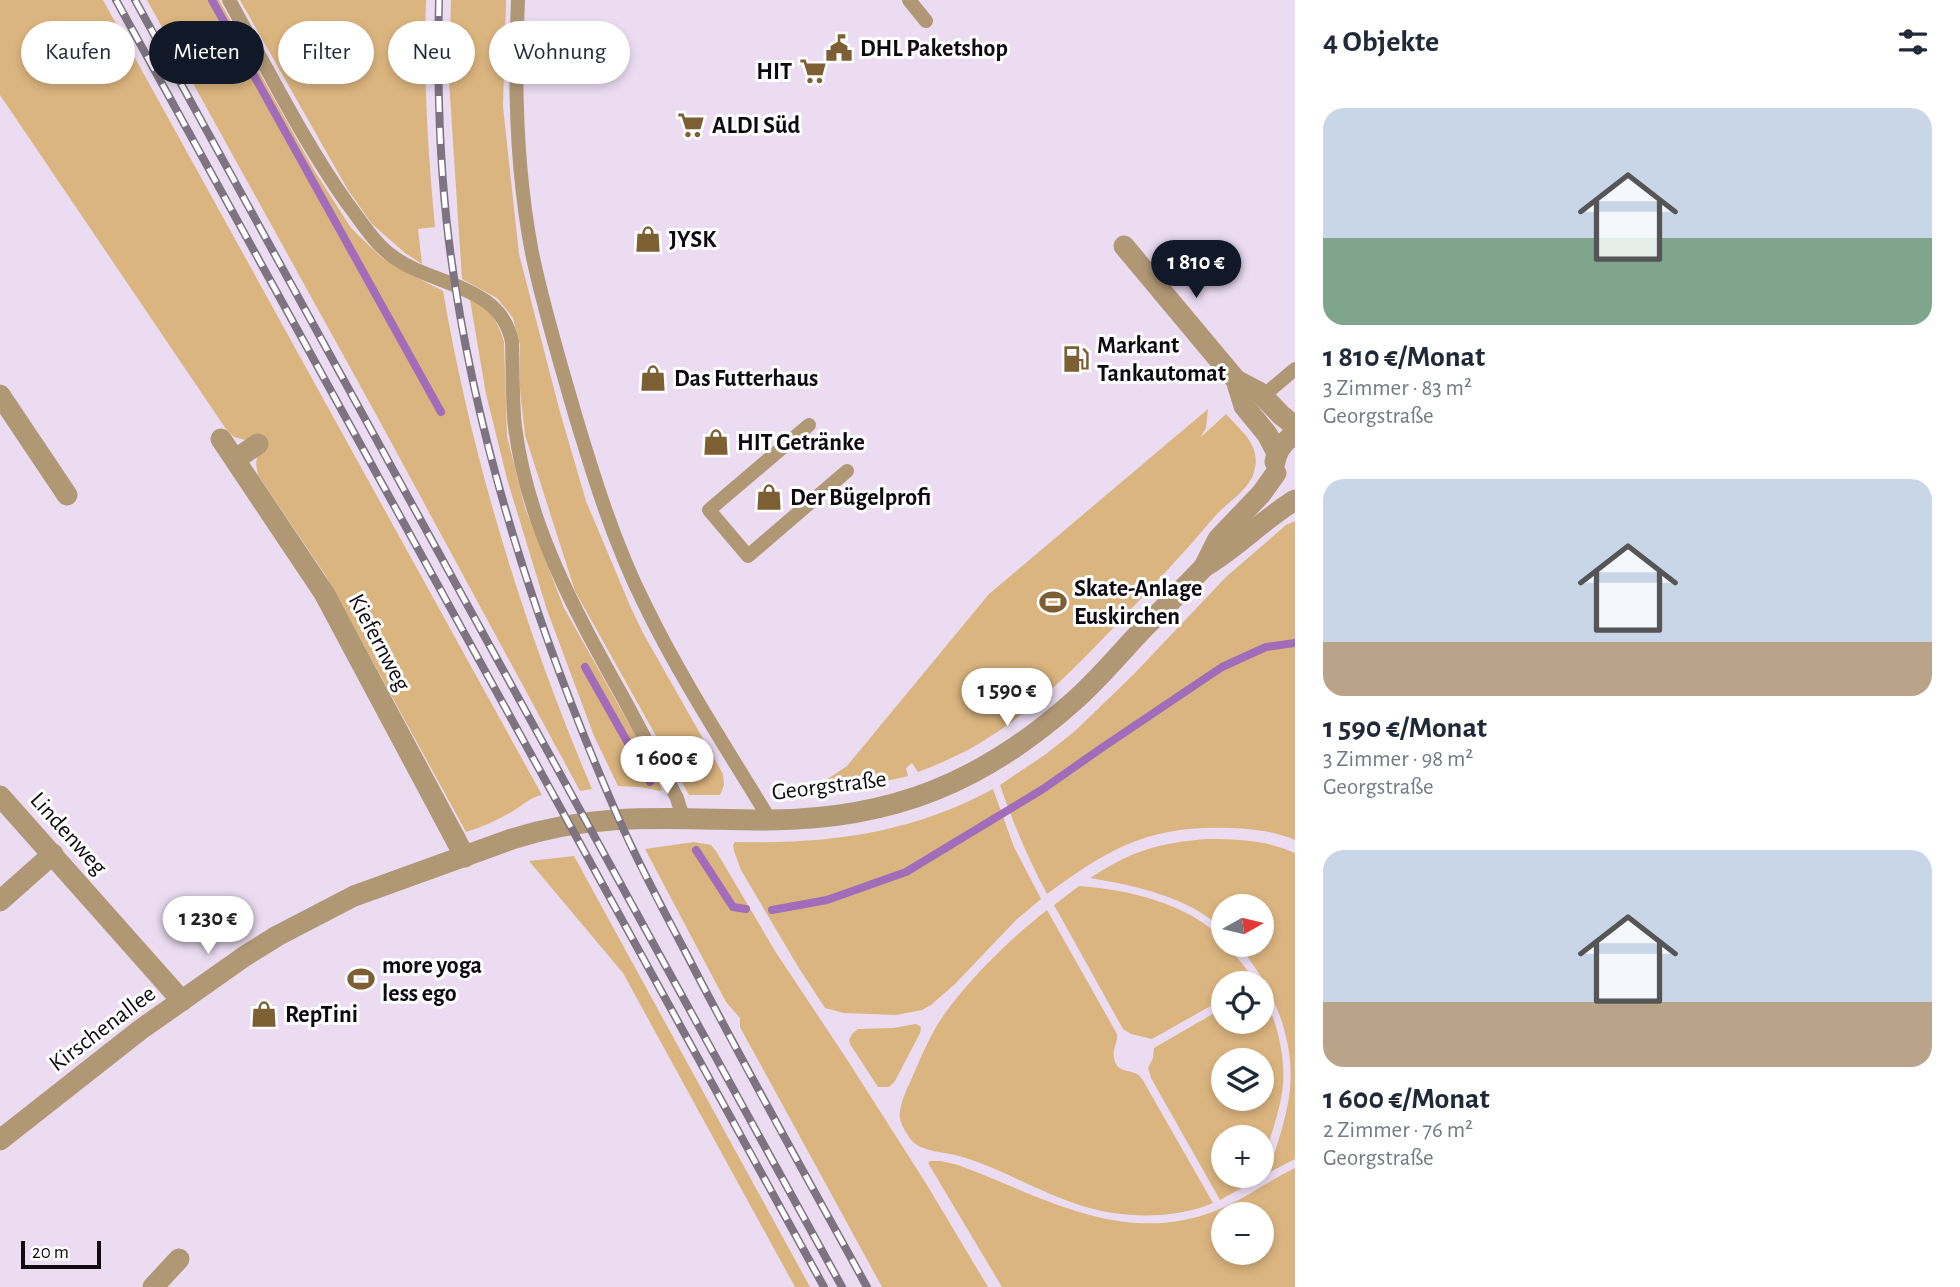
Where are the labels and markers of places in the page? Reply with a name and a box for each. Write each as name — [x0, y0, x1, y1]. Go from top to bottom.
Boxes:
public building icon: DHL Paketshop — [824, 33, 854, 63]
place label: DHL Paketshop — [860, 37, 1008, 61]
supermarket icon: HIT — [798, 56, 828, 86]
place label: HIT — [756, 60, 792, 84]
supermarket icon: ALDI Süd — [676, 110, 706, 140]
place label: ALDI Süd — [712, 114, 801, 138]
shop icon: JYSK — [633, 224, 663, 254]
place label: JYSK — [669, 228, 717, 252]
pin: 1 810 € — [1131, 240, 1261, 300]
place label: Markant Tankautomat — [1097, 334, 1226, 386]
fuel station icon: Markant Tankautomat — [1061, 344, 1091, 374]
shop icon: Das Futterhaus — [638, 363, 668, 393]
place label: Das Futterhaus — [674, 367, 818, 391]
shop icon: HIT Getränke — [701, 427, 731, 457]
place label: HIT Getränke — [737, 431, 865, 455]
shop icon: Der Bügelprofi — [754, 482, 784, 512]
place label: Der Bügelprofi — [790, 486, 931, 510]
place label: Skate-Anlage Euskirchen — [1074, 577, 1202, 629]
sports icon: Skate-Anlage Euskirchen — [1038, 587, 1068, 617]
pin: 1 590 € — [942, 668, 1072, 728]
pin: 1 600 € — [602, 736, 732, 796]
pin: 1 230 € — [143, 897, 273, 956]
place label: more yoga less ego — [382, 954, 482, 1006]
sports icon: more yoga less ego — [346, 964, 376, 994]
shop icon: RepTini — [249, 999, 279, 1029]
place label: RepTini — [285, 1003, 358, 1027]

